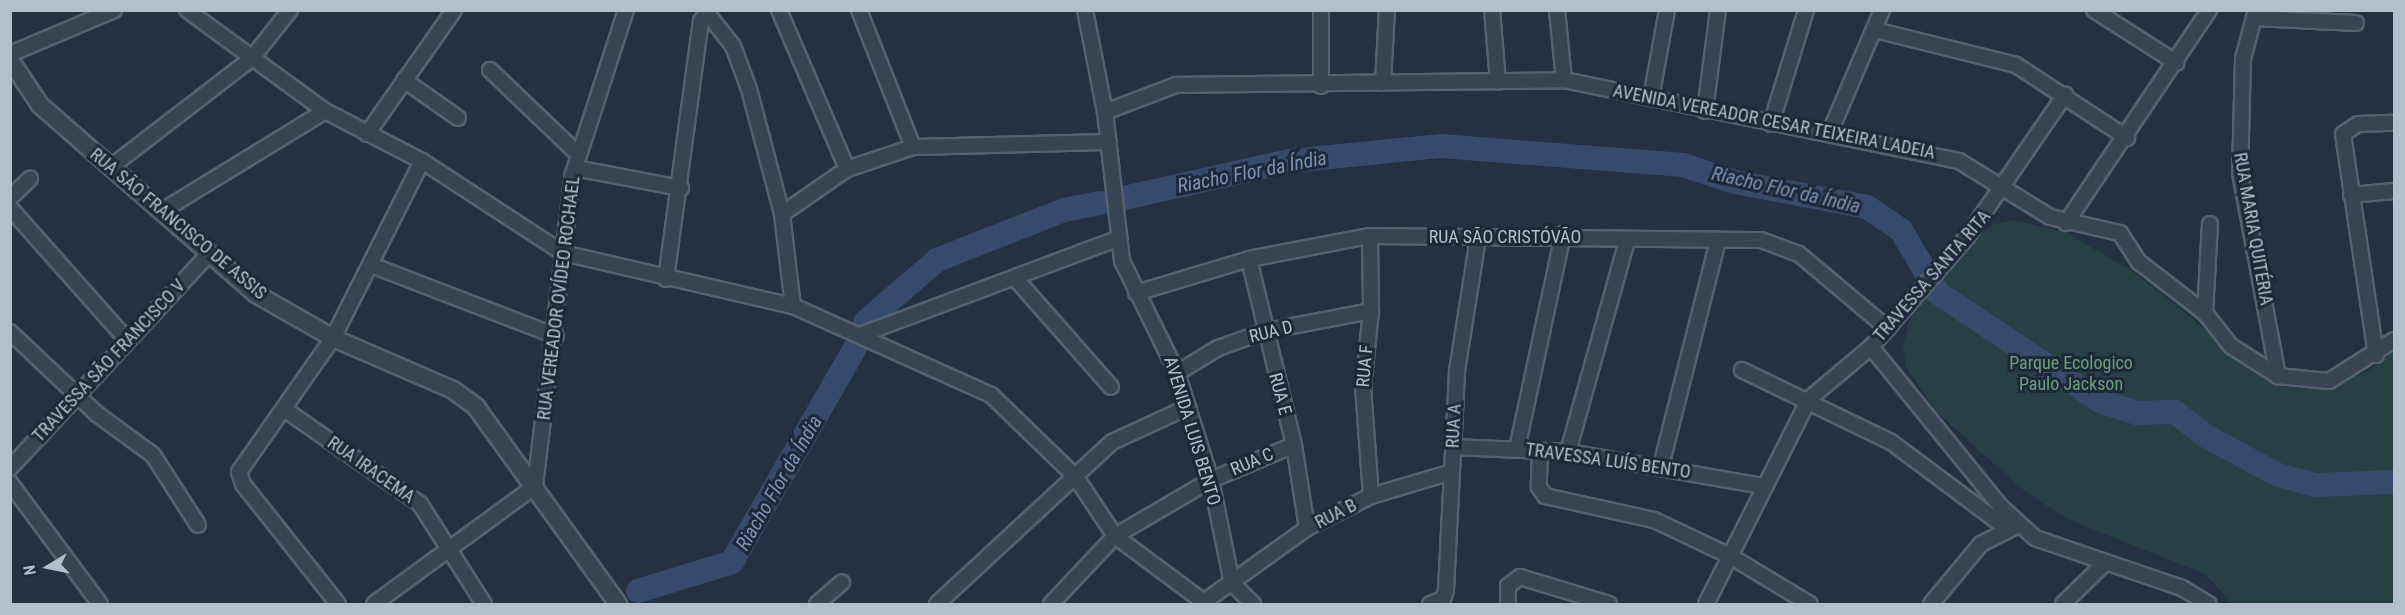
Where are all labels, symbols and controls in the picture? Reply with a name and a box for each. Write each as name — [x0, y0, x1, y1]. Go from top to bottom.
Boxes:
street label: AVENIDA VEREADOR CESAR TEIXEIRA LADEIA — [1611, 80, 1937, 164]
street label: RUA SÃO FRANCISCO DE ASSIS — [85, 144, 271, 304]
water label: Riacho Flor da Índia — [1175, 146, 1329, 198]
street label: RUA MARIA QUITÉRIA — [2229, 151, 2277, 307]
water label: Riacho Flor da Índia — [1709, 161, 1863, 219]
street label: RUA VEREADOR OVÍDEO ROCHAEL — [533, 175, 585, 421]
street label: TRAVESSA SANTA RITA — [1869, 206, 1995, 346]
street label: RUA SÃO CRISTÓVÃO — [1429, 226, 1581, 248]
street label: TRAVESSA SÃO FRANCISCO V — [28, 275, 190, 447]
street label: RUA D — [1247, 316, 1295, 348]
street label: RUA F — [1352, 344, 1378, 388]
park label: Parque Ecologico Paulo Jackson — [2009, 353, 2133, 395]
street label: AVENIDA LUIS BENTO — [1159, 354, 1225, 508]
street label: RUA E — [1264, 370, 1296, 418]
street label: RUA A — [1442, 403, 1466, 449]
water label: Riacho Flor da Índia — [731, 411, 827, 555]
street label: RUA IRACEMA — [323, 432, 419, 508]
street label: TRAVESSA LUÍS BENTO — [1524, 439, 1692, 483]
street label: RUA C — [1227, 443, 1277, 481]
street label: RUA B — [1312, 494, 1360, 534]
north arrow — [18, 537, 78, 597]
text: N — [20, 564, 40, 577]

